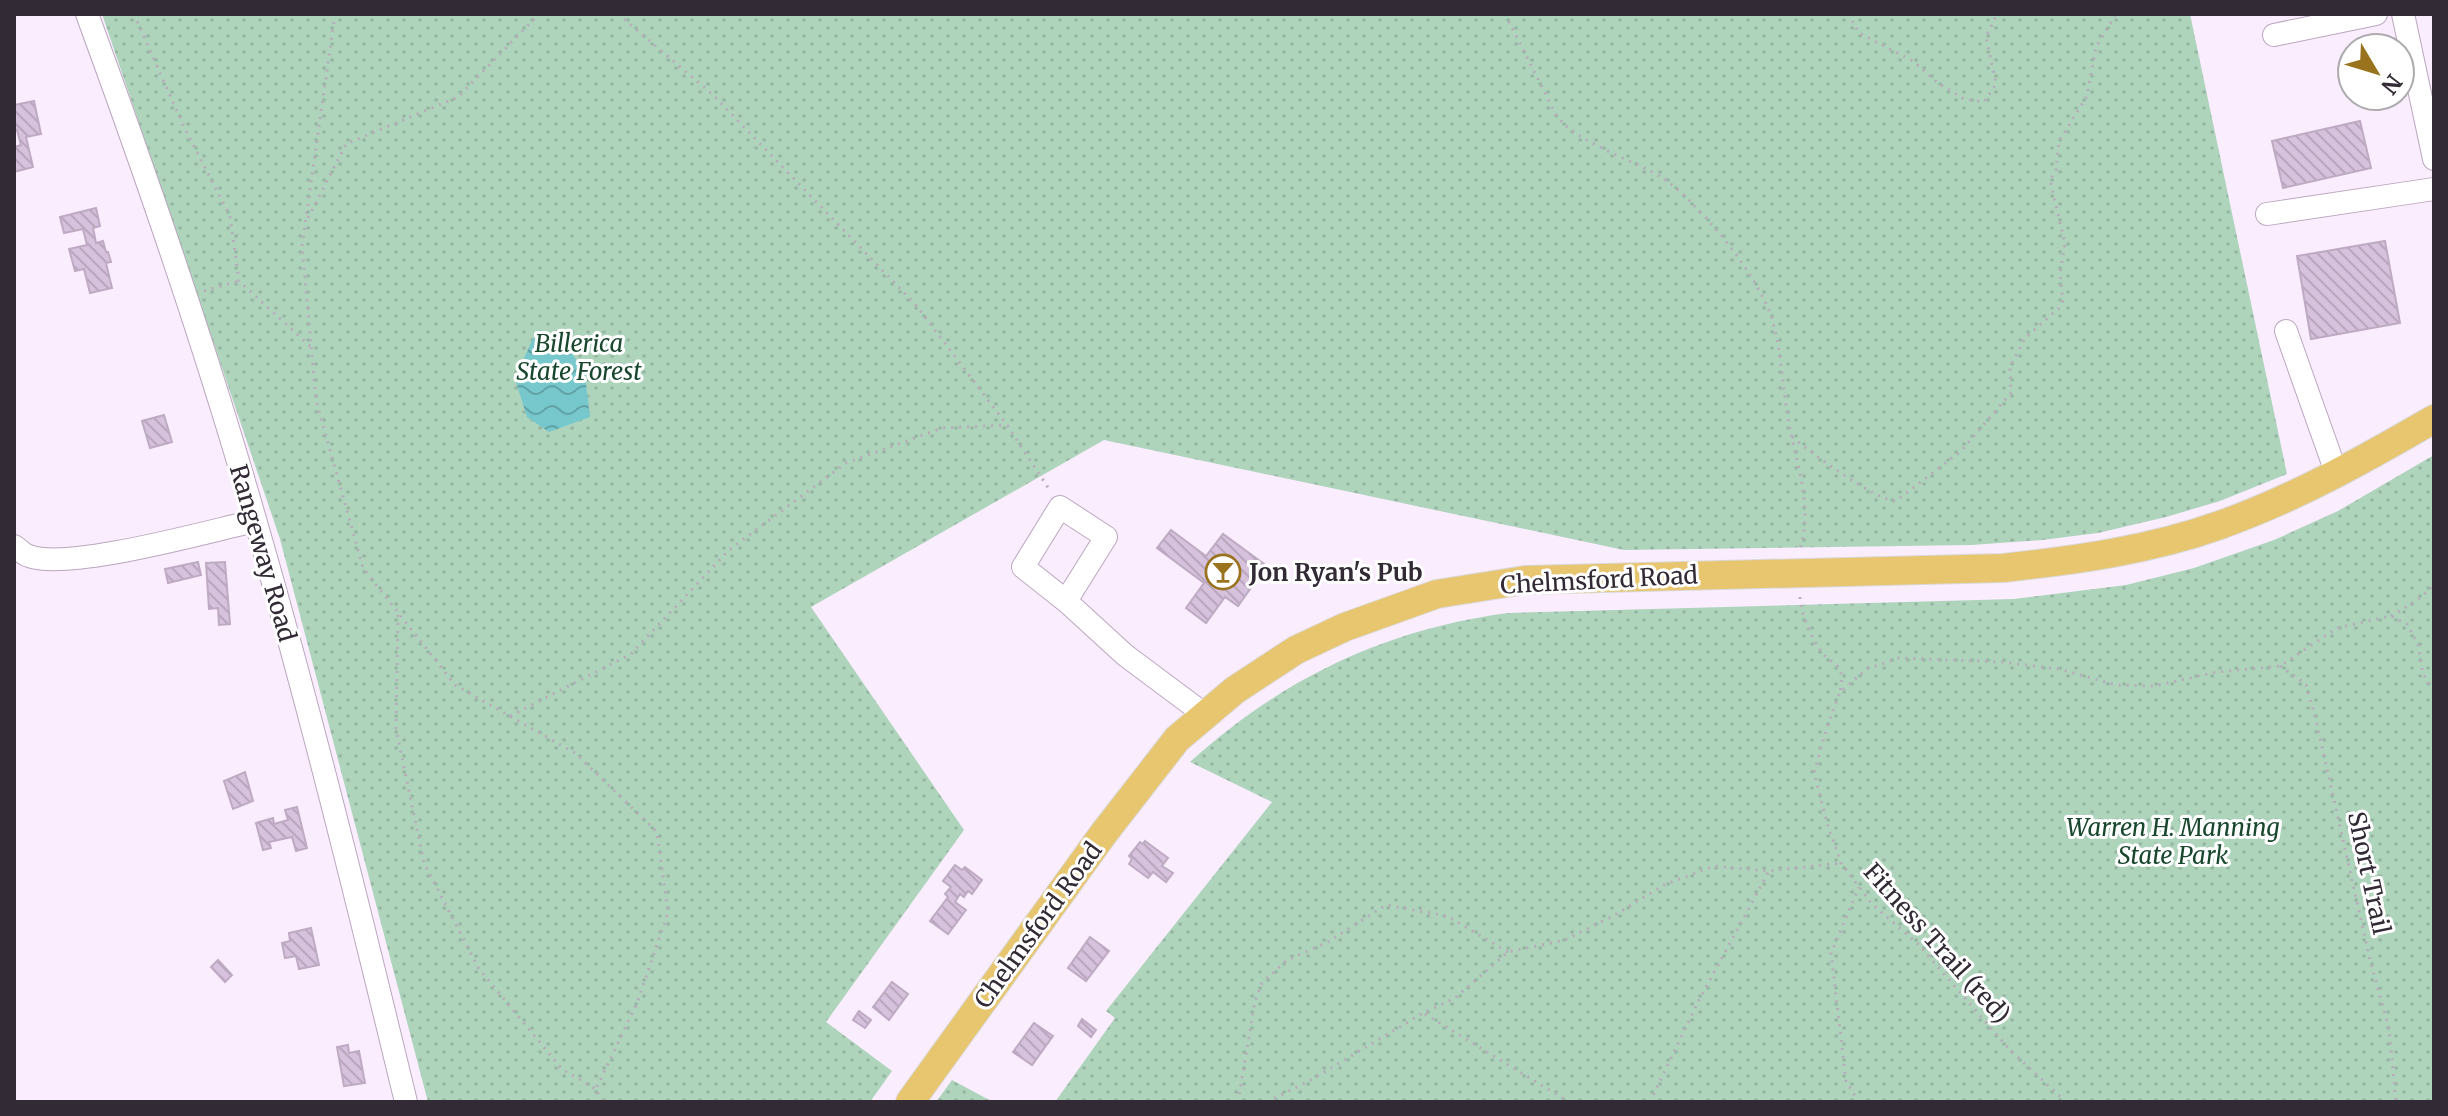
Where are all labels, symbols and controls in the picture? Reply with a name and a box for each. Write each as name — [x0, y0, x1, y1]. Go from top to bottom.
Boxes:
north arrow — [2336, 32, 2416, 112]
text: N — [2375, 69, 2408, 100]
park label: Billerica State Forest — [516, 328, 642, 387]
street label: Rangeway Road — [223, 461, 303, 645]
bar icon: Jon Ryan's Pub — [1204, 553, 1242, 591]
place label: Jon Ryan's Pub — [1248, 557, 1423, 588]
street label: Chelmsford Road — [1499, 559, 1699, 601]
street label: Short Trail — [2341, 809, 2397, 937]
park label: Warren H. Manning State Park — [2066, 812, 2280, 871]
street label: Chelmsford Road — [967, 836, 1109, 1014]
street label: Fitness Trail (red) — [1857, 857, 2017, 1029]

